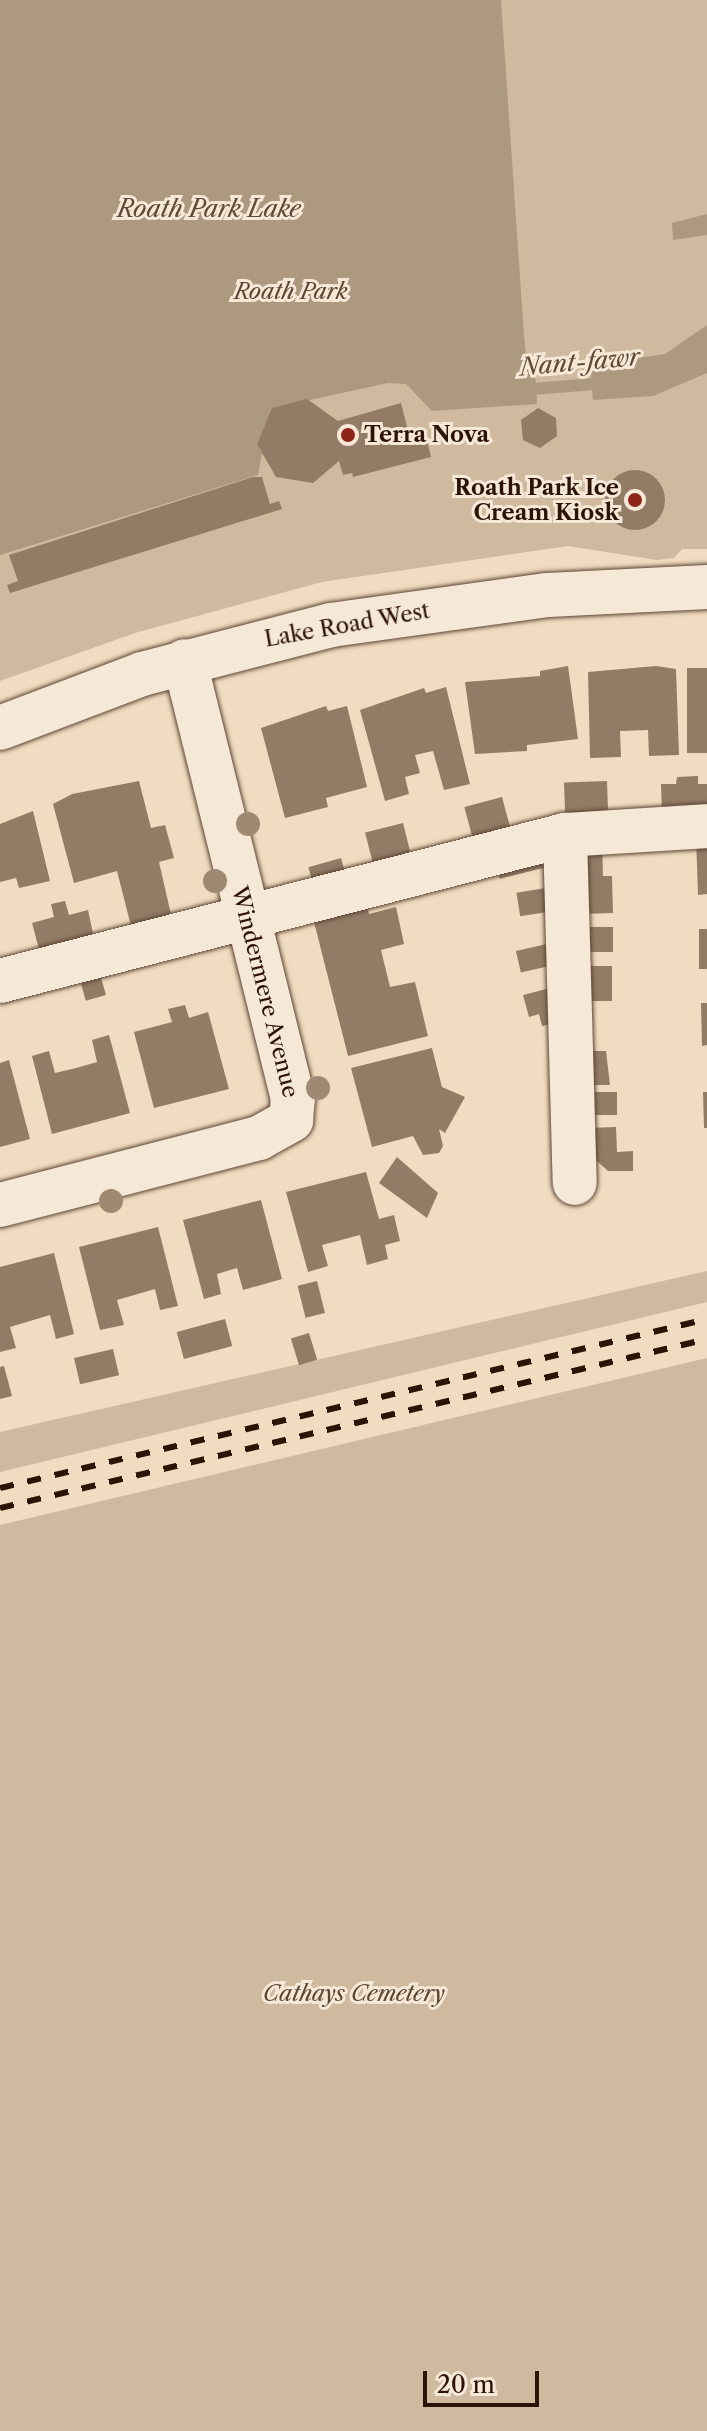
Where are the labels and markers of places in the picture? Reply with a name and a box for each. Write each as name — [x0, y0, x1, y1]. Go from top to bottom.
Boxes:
place label: Terra Nova — [364, 422, 490, 448]
marker: Terra Nova — [339, 426, 357, 444]
place label: Roath Park Ice Cream Kiosk — [454, 474, 619, 526]
marker: Roath Park Ice Cream Kiosk — [626, 491, 644, 509]

